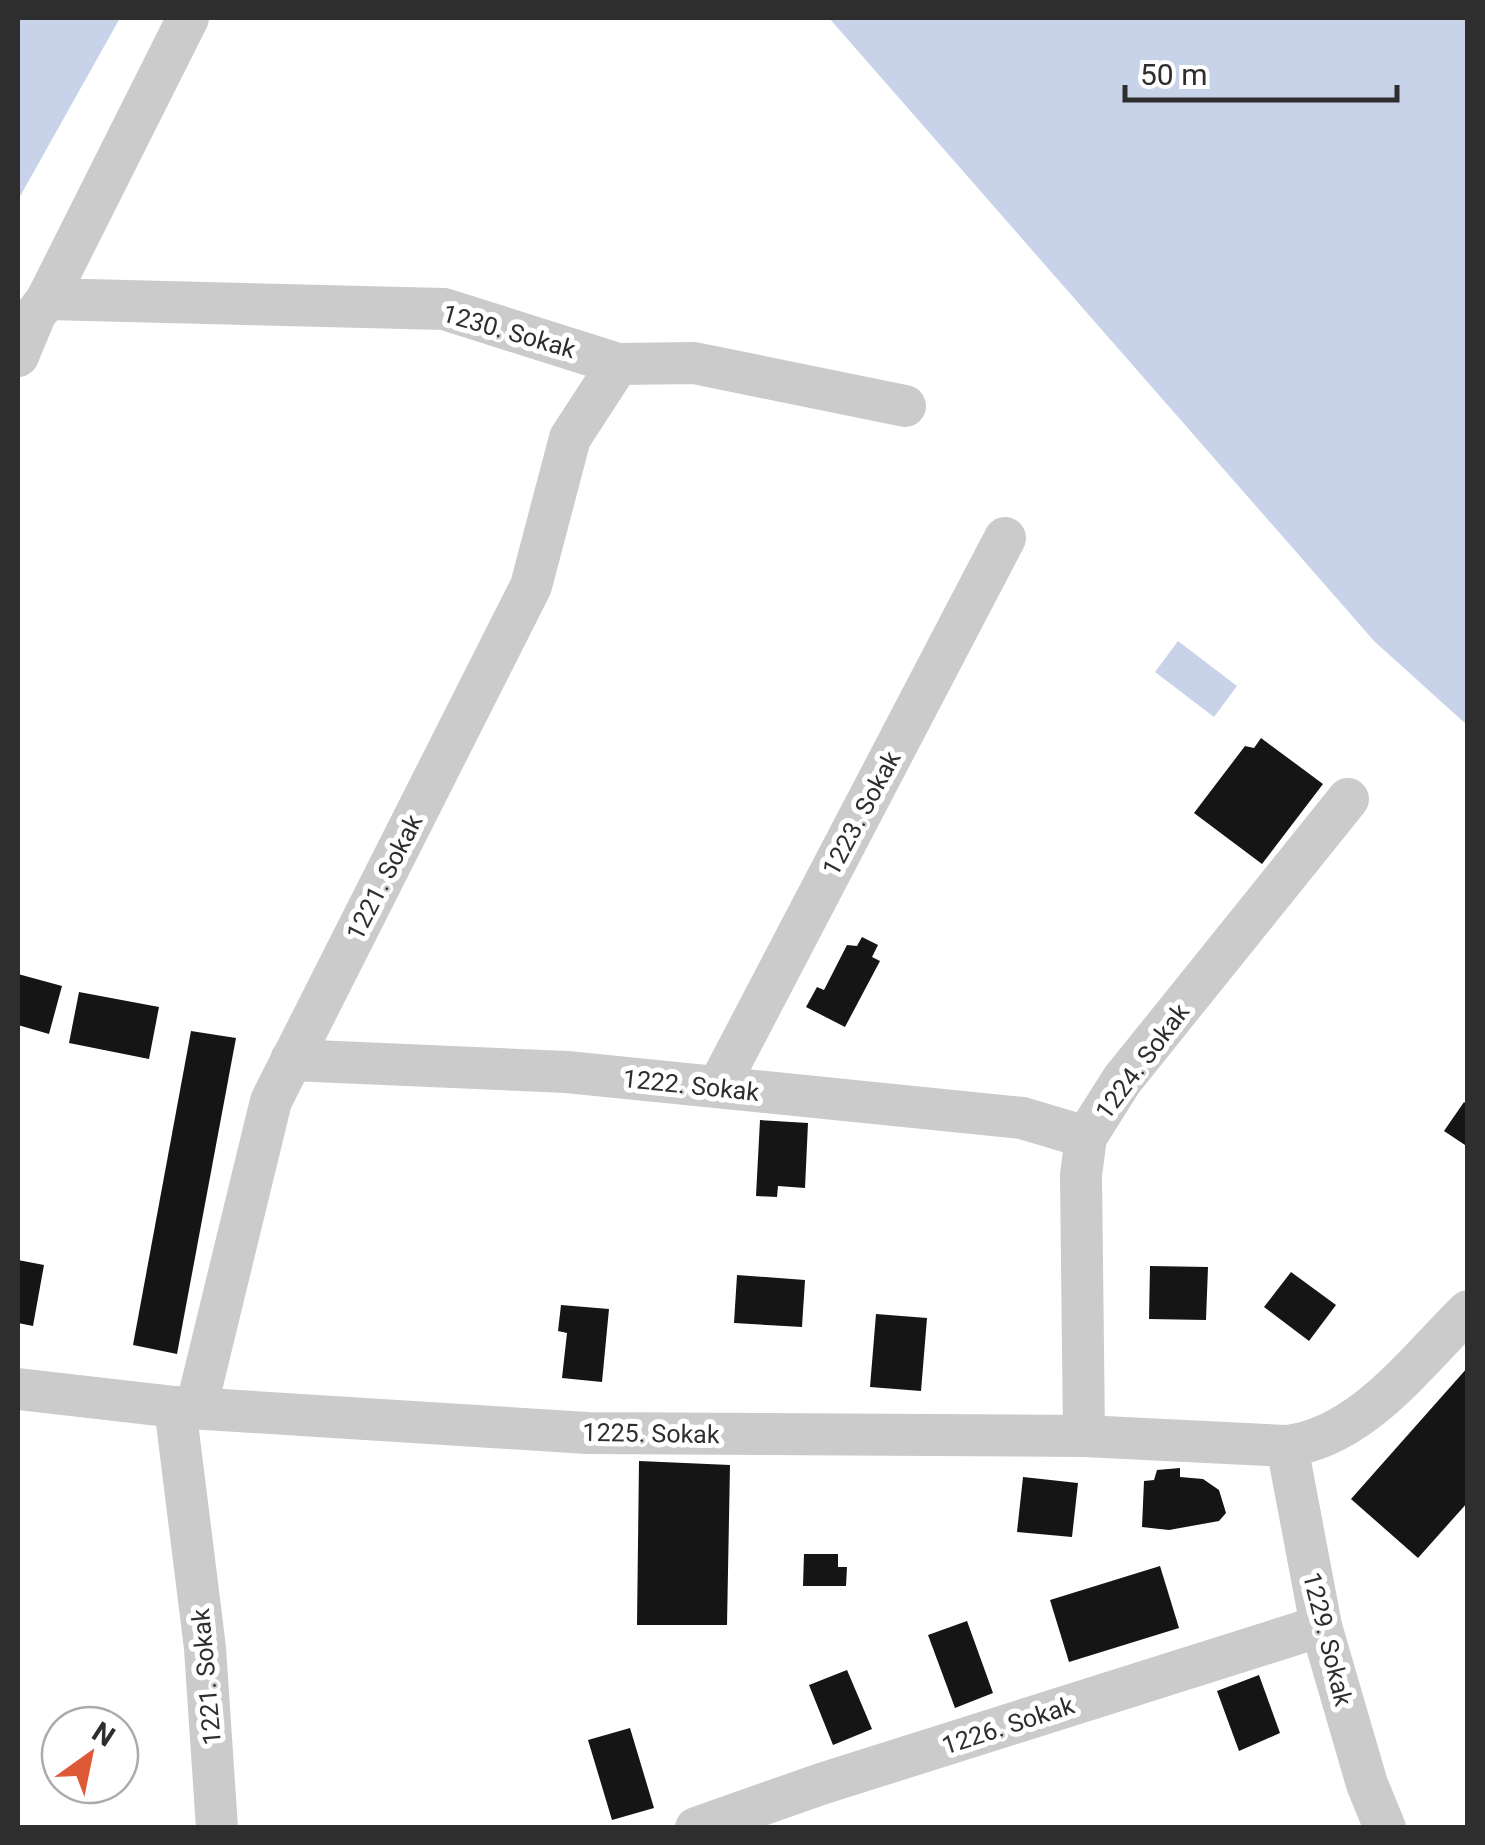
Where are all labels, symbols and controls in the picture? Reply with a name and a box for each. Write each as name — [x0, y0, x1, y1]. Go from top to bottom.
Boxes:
scale bar — [1125, 40, 1398, 102]
text: 50 m — [1140, 57, 1207, 92]
street label: 1230. Sokak — [439, 299, 579, 364]
street label: 1223. Sokak — [816, 746, 907, 881]
street label: 1221. Sokak — [340, 809, 429, 945]
street label: 1224. Sokak — [1090, 998, 1195, 1125]
street label: 1222. Sokak — [621, 1064, 761, 1107]
street label: 1225. Sokak — [582, 1418, 720, 1449]
street label: 1229. Sokak — [1297, 1569, 1358, 1709]
street label: 1221. Sokak — [186, 1607, 227, 1746]
street label: 1226. Sokak — [939, 1690, 1078, 1760]
north arrow — [40, 1705, 140, 1805]
text: N — [86, 1715, 121, 1754]

